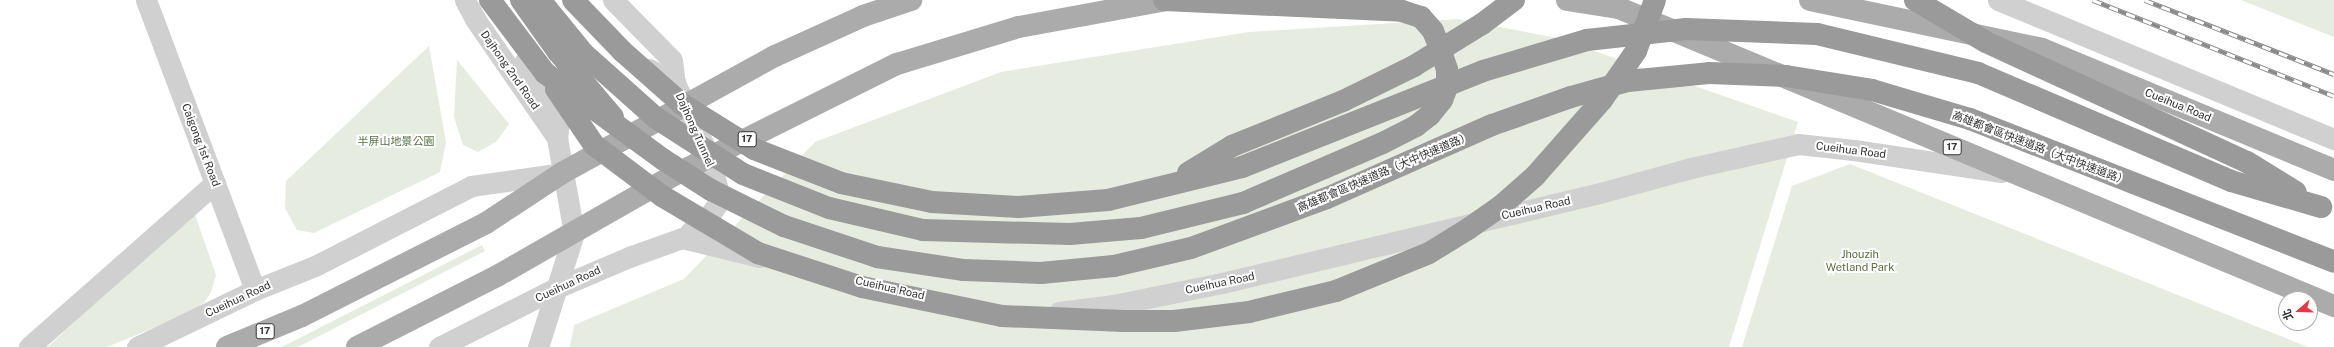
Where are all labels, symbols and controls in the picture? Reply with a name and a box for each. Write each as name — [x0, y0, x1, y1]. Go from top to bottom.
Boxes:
street label: Dajhong 2nd Road — [478, 28, 542, 112]
street label: Cueihua Road — [2143, 86, 2213, 124]
street label: Dajhong Tunnel — [673, 91, 717, 169]
street label: Caigong 1st Road — [179, 102, 223, 188]
street label: 高雄都會區快速道路（大中快速道路） — [1950, 108, 2130, 188]
street label: 高雄都會區快速道路（大中快速道路） — [1295, 129, 1473, 215]
road number: 17 — [737, 131, 757, 147]
park label: 半屏山地景公園 — [358, 134, 434, 148]
street label: Cueihua Road — [1815, 139, 1887, 161]
road number: 17 — [1942, 139, 1962, 155]
street label: Cueihua Road — [1500, 194, 1572, 222]
park label: Jhouzih Wetland Park — [1826, 248, 1894, 274]
street label: Cueihua Road — [533, 263, 603, 305]
street label: Cueihua Road — [1184, 269, 1256, 297]
street label: Cueihua Road — [854, 274, 926, 302]
street label: Cueihua Road — [203, 278, 273, 320]
north arrow — [2278, 291, 2318, 331]
text: 北 — [2280, 308, 2295, 322]
road number: 17 — [255, 323, 275, 339]

